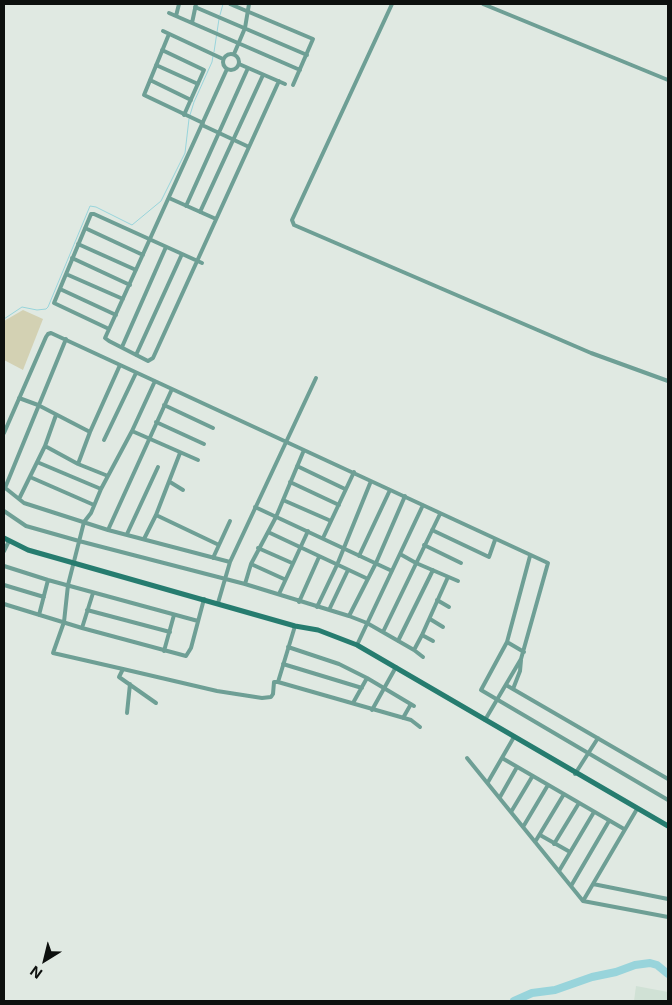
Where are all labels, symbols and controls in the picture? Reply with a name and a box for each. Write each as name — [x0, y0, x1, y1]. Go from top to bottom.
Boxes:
north arrow — [20, 935, 70, 985]
text: N — [27, 963, 45, 983]

